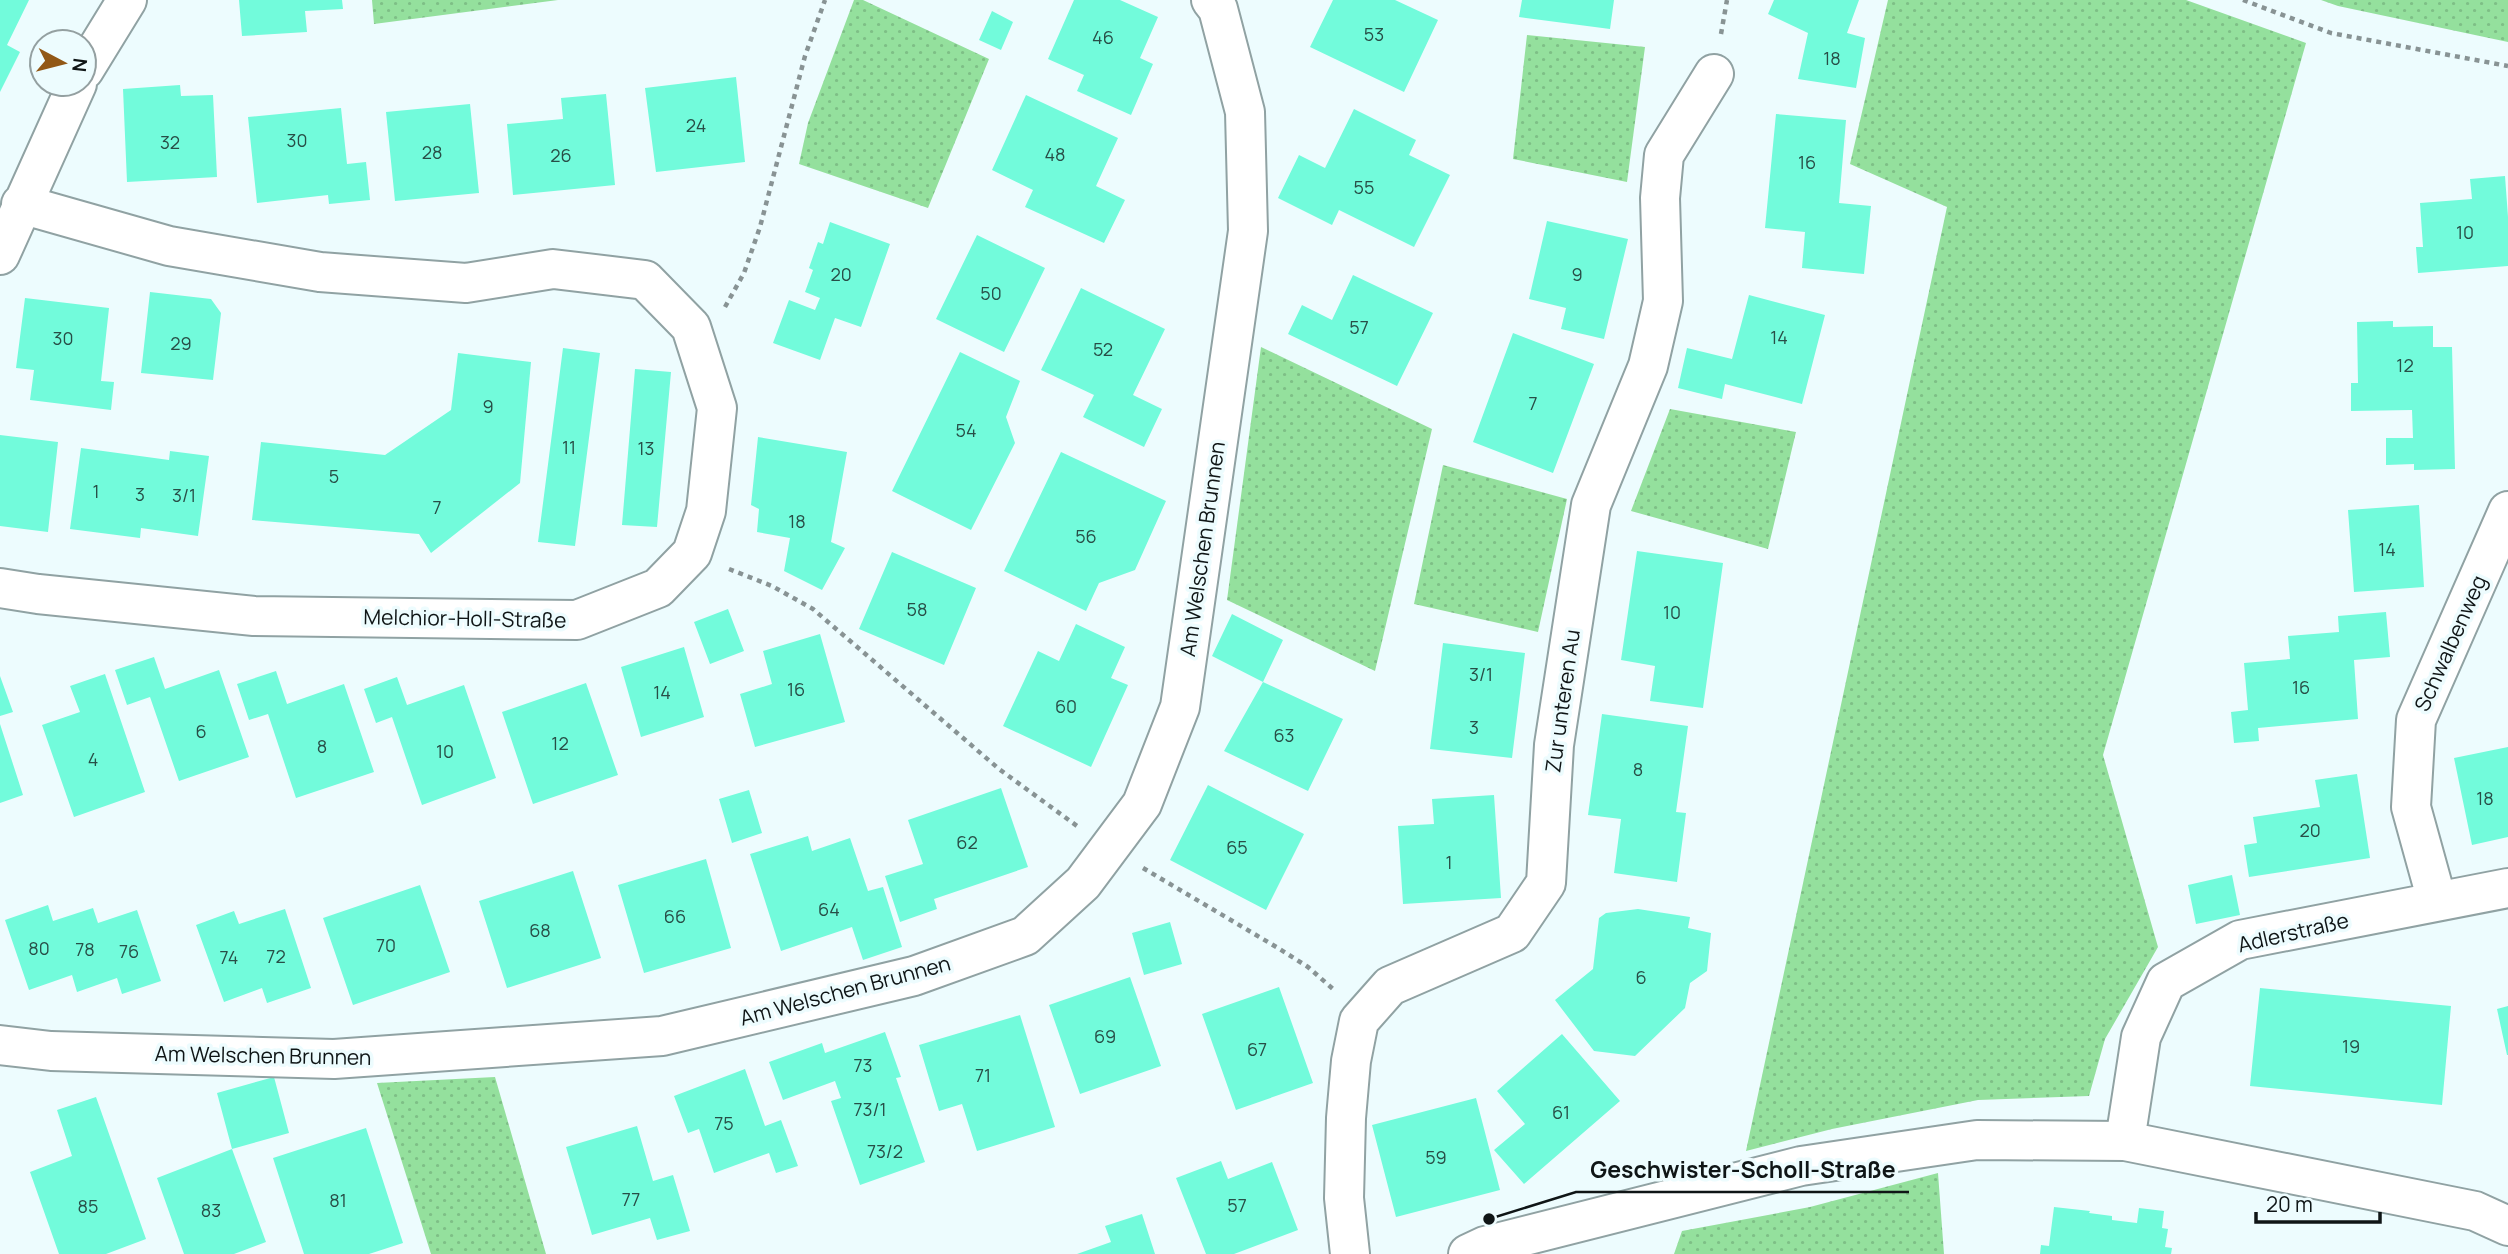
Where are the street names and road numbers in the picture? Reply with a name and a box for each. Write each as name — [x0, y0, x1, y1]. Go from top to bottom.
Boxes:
street label: Am Welschen Brunnen — [1173, 440, 1231, 658]
street label: Schwalbenweg — [2407, 570, 2493, 716]
street label: Melchior-Holl-Straße — [363, 602, 567, 634]
street label: Zur unteren Au — [1538, 628, 1586, 774]
street label: Adlerstraße — [2235, 906, 2351, 958]
street label: Am Welschen Brunnen — [737, 948, 953, 1032]
street label: Am Welschen Brunnen — [154, 1039, 372, 1071]

